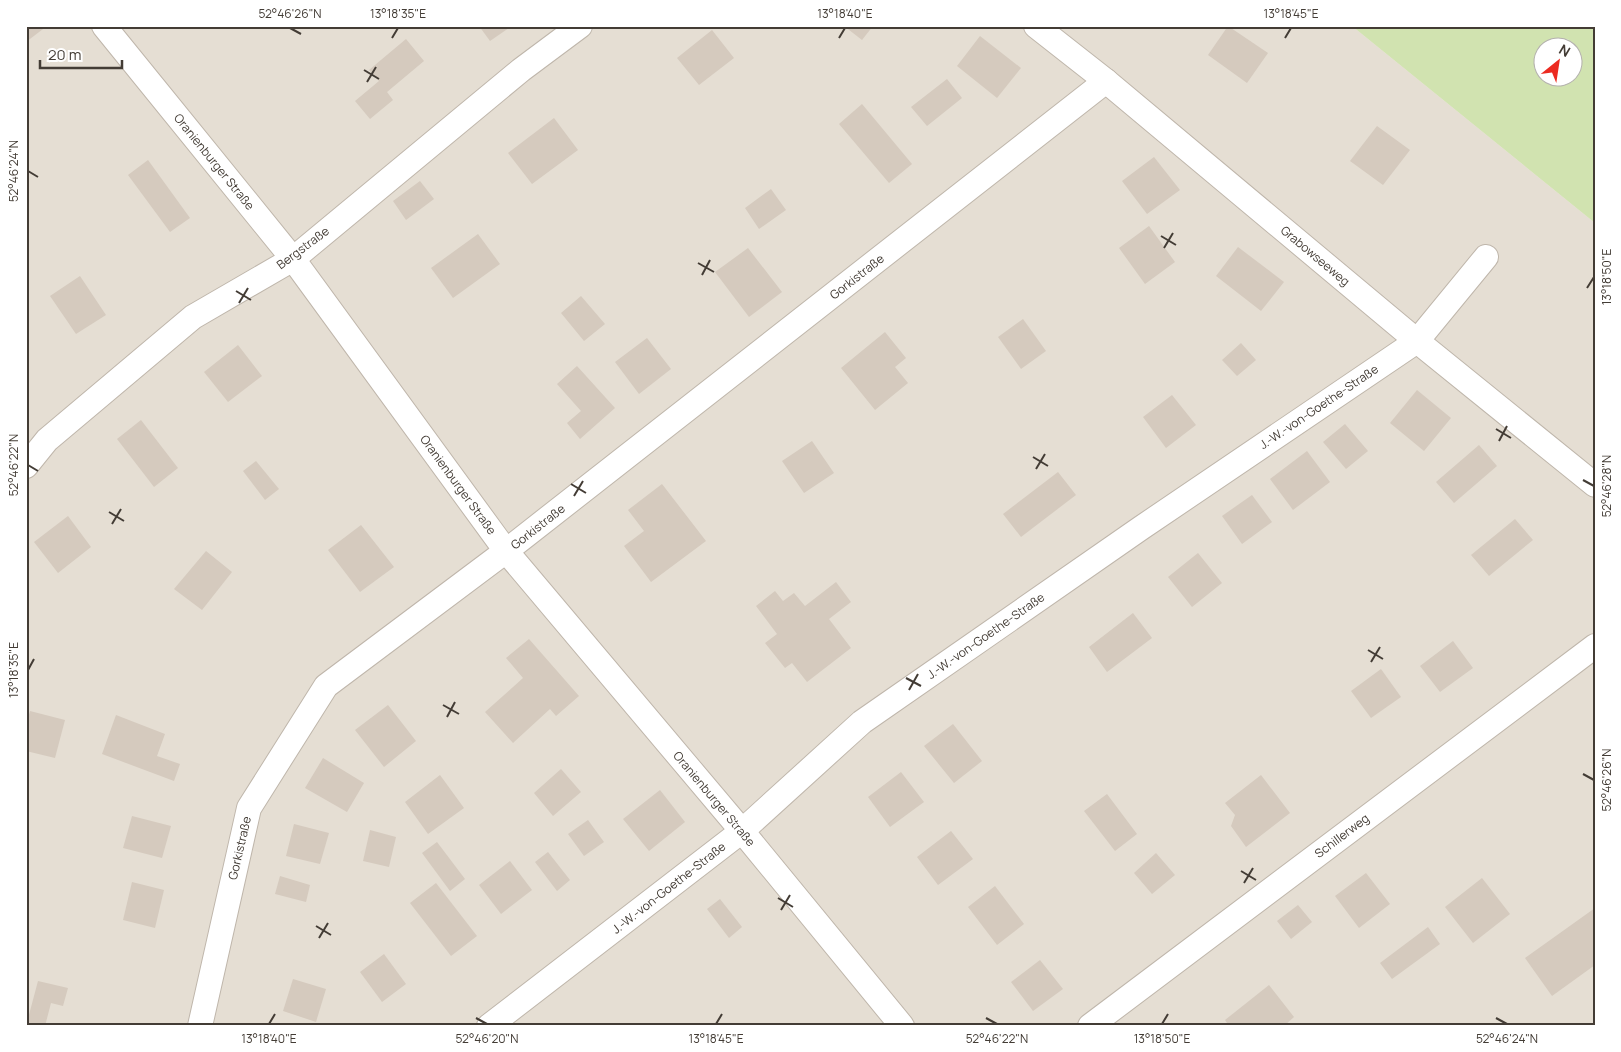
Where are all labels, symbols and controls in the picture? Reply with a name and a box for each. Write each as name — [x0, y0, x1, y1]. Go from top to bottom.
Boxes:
text: 52°46'26"N — [258, 5, 322, 22]
text: 13°18'35"E — [370, 5, 426, 22]
text: 13°18'40"E — [817, 5, 873, 22]
text: 13°18'45"E — [1263, 5, 1319, 22]
scale bar — [40, 38, 122, 70]
north arrow — [1534, 38, 1584, 88]
text: N — [1556, 40, 1574, 61]
text: 20 m — [48, 44, 81, 65]
street label: Oranienburger Straße — [170, 110, 259, 214]
text: 52°46'24"N — [5, 140, 22, 202]
street label: Bergstraße — [273, 222, 332, 273]
street label: Grabowseeweg — [1277, 222, 1353, 290]
text: 13°18'50"E — [1598, 248, 1615, 305]
street label: Gorkistraße — [826, 250, 887, 303]
street label: J.-W.-von-Goethe-Straße — [1256, 360, 1381, 453]
street label: Oranienburger Straße — [416, 431, 500, 538]
text: 52°46'22"N — [5, 434, 22, 496]
text: 52°46'28"N — [1598, 455, 1615, 517]
street label: Gorkistraße — [507, 500, 568, 553]
street label: J.-W.-von-Goethe-Straße — [924, 588, 1048, 683]
text: 13°18'35"E — [5, 642, 22, 698]
street label: Oranienburger Straße — [669, 747, 759, 850]
text: 52°46'26"N — [1598, 748, 1615, 812]
street label: Schillerweg — [1311, 810, 1372, 862]
street label: Gorkistraße — [224, 814, 255, 881]
street label: J.-W.-von-Goethe-Straße — [608, 838, 729, 937]
text: 13°18'40"E — [241, 1030, 297, 1047]
text: 52°46'20"N — [456, 1030, 519, 1047]
text: 13°18'45"E — [688, 1030, 744, 1047]
text: 52°46'22"N — [966, 1030, 1028, 1047]
text: 13°18'50"E — [1134, 1030, 1191, 1047]
text: 52°46'24"N — [1476, 1030, 1538, 1047]

